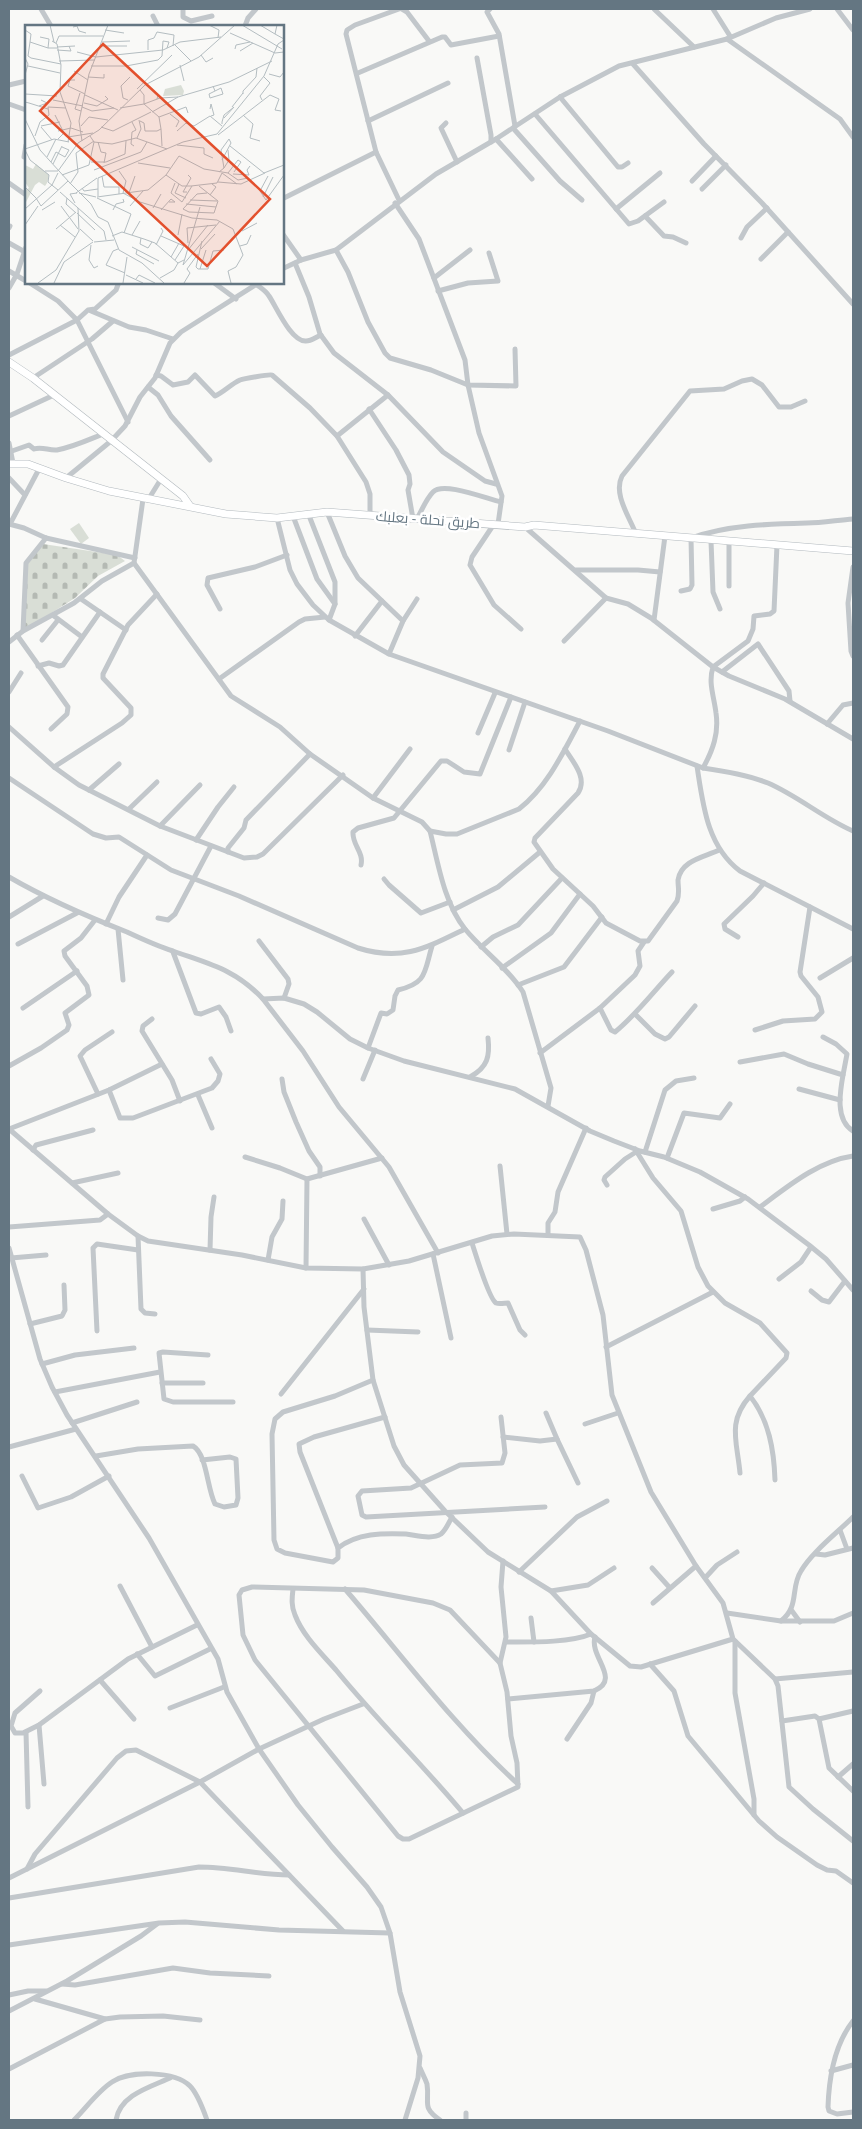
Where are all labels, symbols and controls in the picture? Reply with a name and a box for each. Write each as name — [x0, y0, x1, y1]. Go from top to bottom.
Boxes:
inset map — [25, 25, 284, 284]
street label: طريق نحلة - بعلبك — [375, 506, 481, 532]

